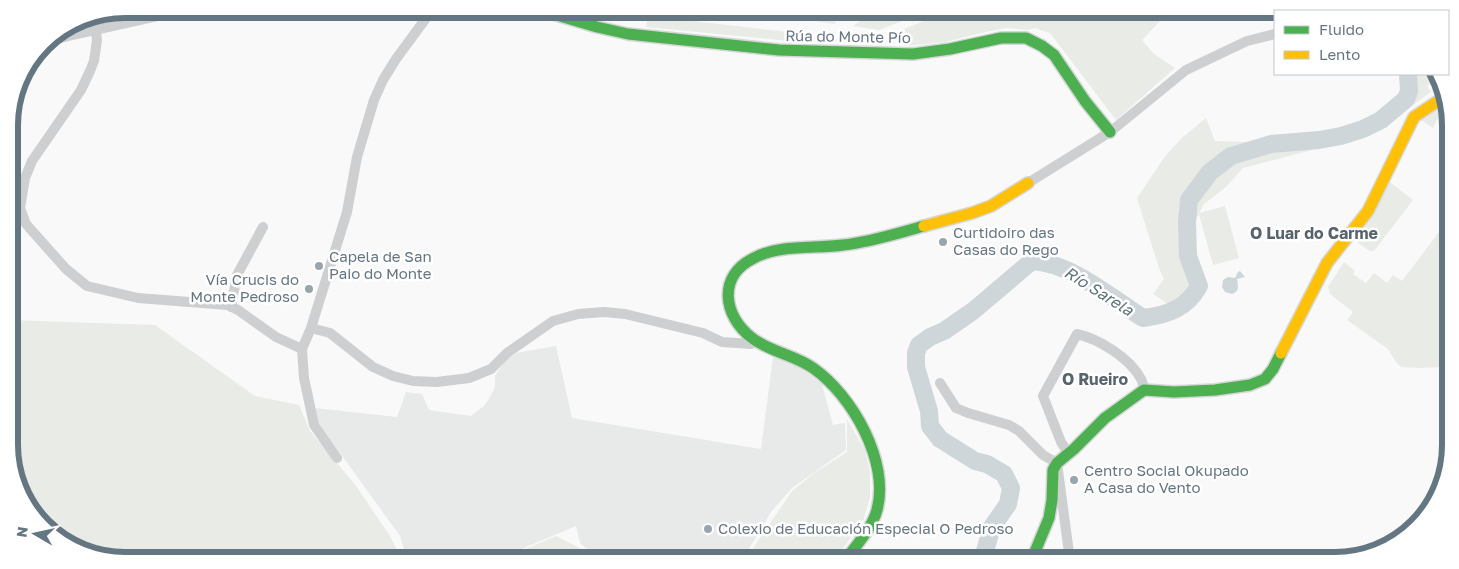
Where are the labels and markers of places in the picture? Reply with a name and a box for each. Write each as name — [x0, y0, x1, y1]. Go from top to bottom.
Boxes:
place label: Curtidoiro das Casas do Rego — [953, 223, 1059, 258]
marker: Curtidoiro das Casas do Rego — [937, 236, 949, 248]
place label: Capela de San Paio do Monte — [329, 247, 432, 282]
marker: Capela de San Paio do Monte — [313, 260, 325, 272]
place label: Vía Crucis do Monte Pedroso — [190, 270, 299, 305]
marker: Vía Crucis do Monte Pedroso — [303, 283, 315, 295]
place label: Centro Social Okupado A Casa do Vento — [1084, 461, 1249, 496]
marker: Centro Social Okupado A Casa do Vento — [1068, 474, 1080, 486]
place label: Colexio de Educación Especial O Pedroso — [718, 519, 1013, 537]
marker: Colexio de Educación Especial O Pedroso — [702, 523, 714, 535]

